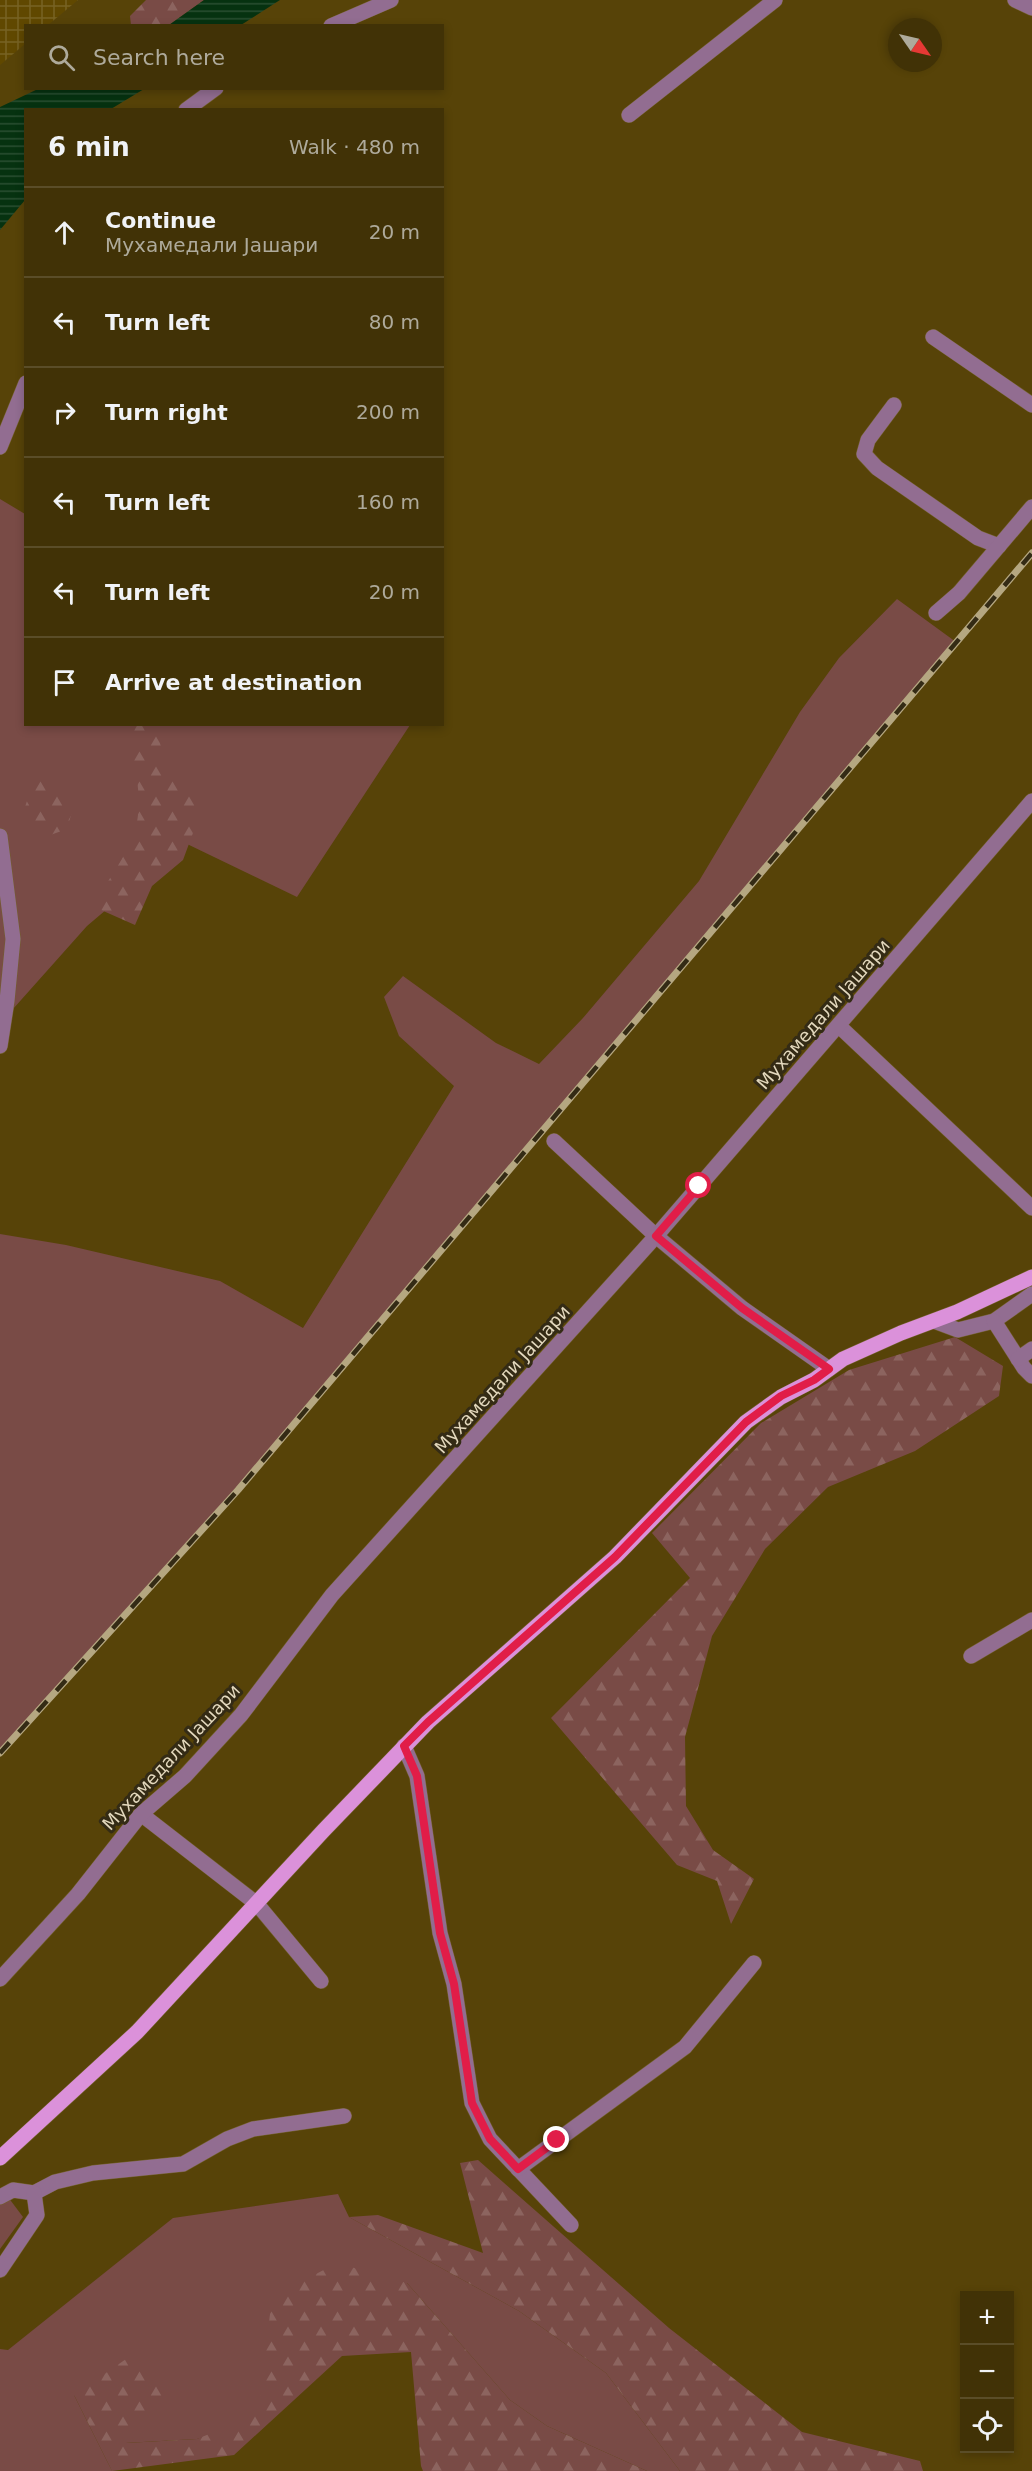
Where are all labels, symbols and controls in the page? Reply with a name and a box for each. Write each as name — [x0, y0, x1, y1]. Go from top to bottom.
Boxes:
north arrow — [888, 18, 942, 72]
search box — [24, 24, 444, 90]
icon: search — [45, 41, 78, 74]
text: Search here — [93, 45, 225, 70]
text: 6 min — [48, 132, 130, 162]
text: Walk · 480 m — [289, 135, 420, 159]
text: Continue — [105, 208, 216, 233]
icon: ahead — [48, 216, 81, 249]
text: 20 m — [369, 220, 420, 244]
text: Мухамедали Јашари — [105, 233, 318, 257]
icon: left — [48, 306, 81, 339]
text: Turn left — [105, 310, 210, 335]
text: 80 m — [369, 310, 420, 334]
icon: right — [48, 396, 81, 429]
text: Turn right — [105, 400, 228, 425]
text: 200 m — [356, 400, 420, 424]
icon: left — [48, 486, 81, 519]
text: Turn left — [105, 490, 210, 515]
text: 160 m — [356, 490, 420, 514]
icon: left — [48, 576, 81, 609]
text: Turn left — [105, 580, 210, 605]
text: 20 m — [369, 580, 420, 604]
icon: arrive — [48, 666, 81, 699]
text: Arrive at destination — [105, 670, 362, 695]
street label: Мухамедали Јашари — [752, 935, 894, 1093]
route start — [685, 1172, 711, 1198]
street label: Мухамедали Јашари — [430, 1301, 574, 1457]
street label: Мухамедали Јашари — [98, 1680, 244, 1834]
route end — [543, 2126, 569, 2152]
map controls — [960, 2291, 1014, 2453]
button: + — [960, 2291, 1014, 2345]
button: − — [960, 2345, 1014, 2399]
button: locate — [960, 2399, 1014, 2453]

